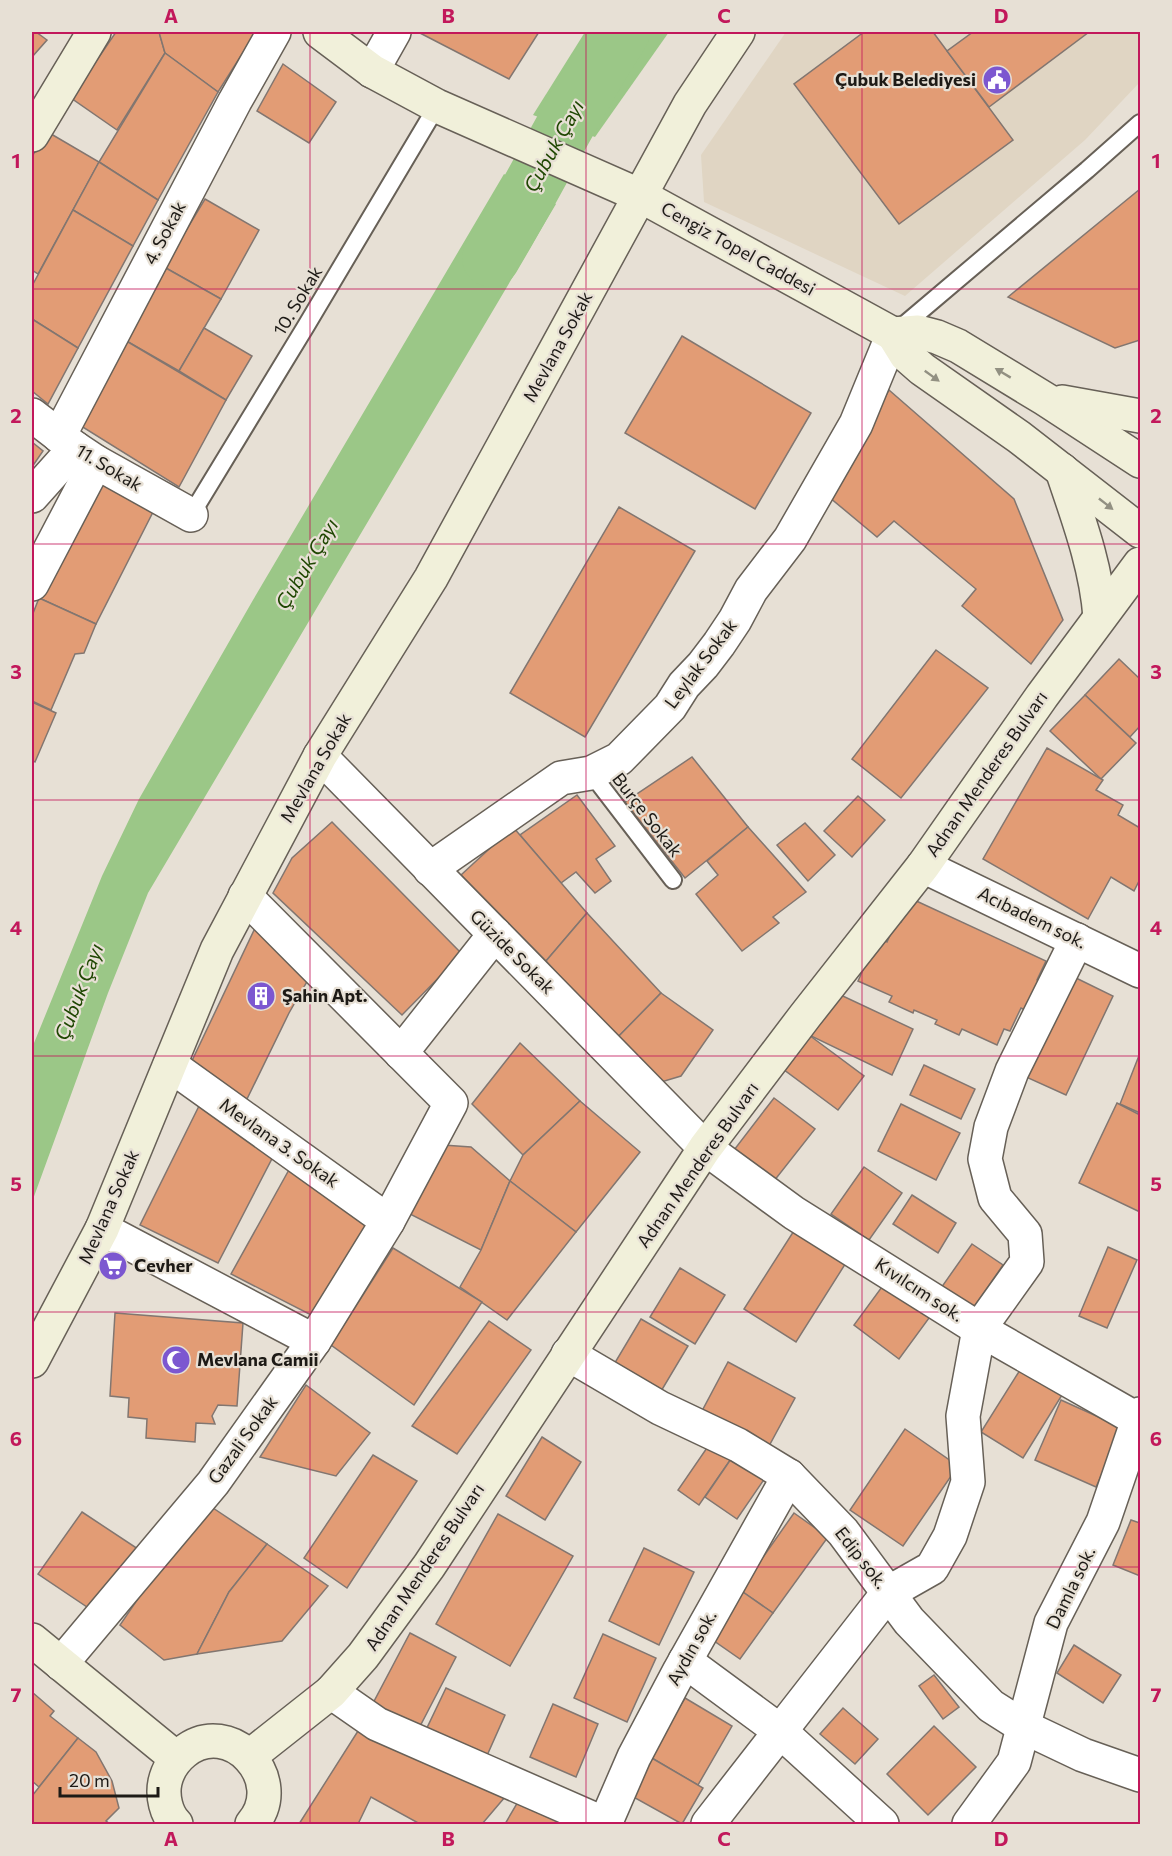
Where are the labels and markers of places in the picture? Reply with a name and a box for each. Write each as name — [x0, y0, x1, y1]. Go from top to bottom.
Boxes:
public building icon: Çubuk Belediyesi — [981, 64, 1013, 96]
place label: Çubuk Belediyesi — [835, 68, 976, 90]
building icon: Şahin Apt. — [245, 980, 277, 1012]
place label: Şahin Apt. — [282, 984, 368, 1006]
supermarket icon: Cevher — [97, 1250, 129, 1282]
place label: Cevher — [134, 1254, 193, 1276]
mosque icon: Mevlana Camii — [160, 1344, 192, 1376]
place label: Mevlana Camii — [197, 1348, 318, 1370]

